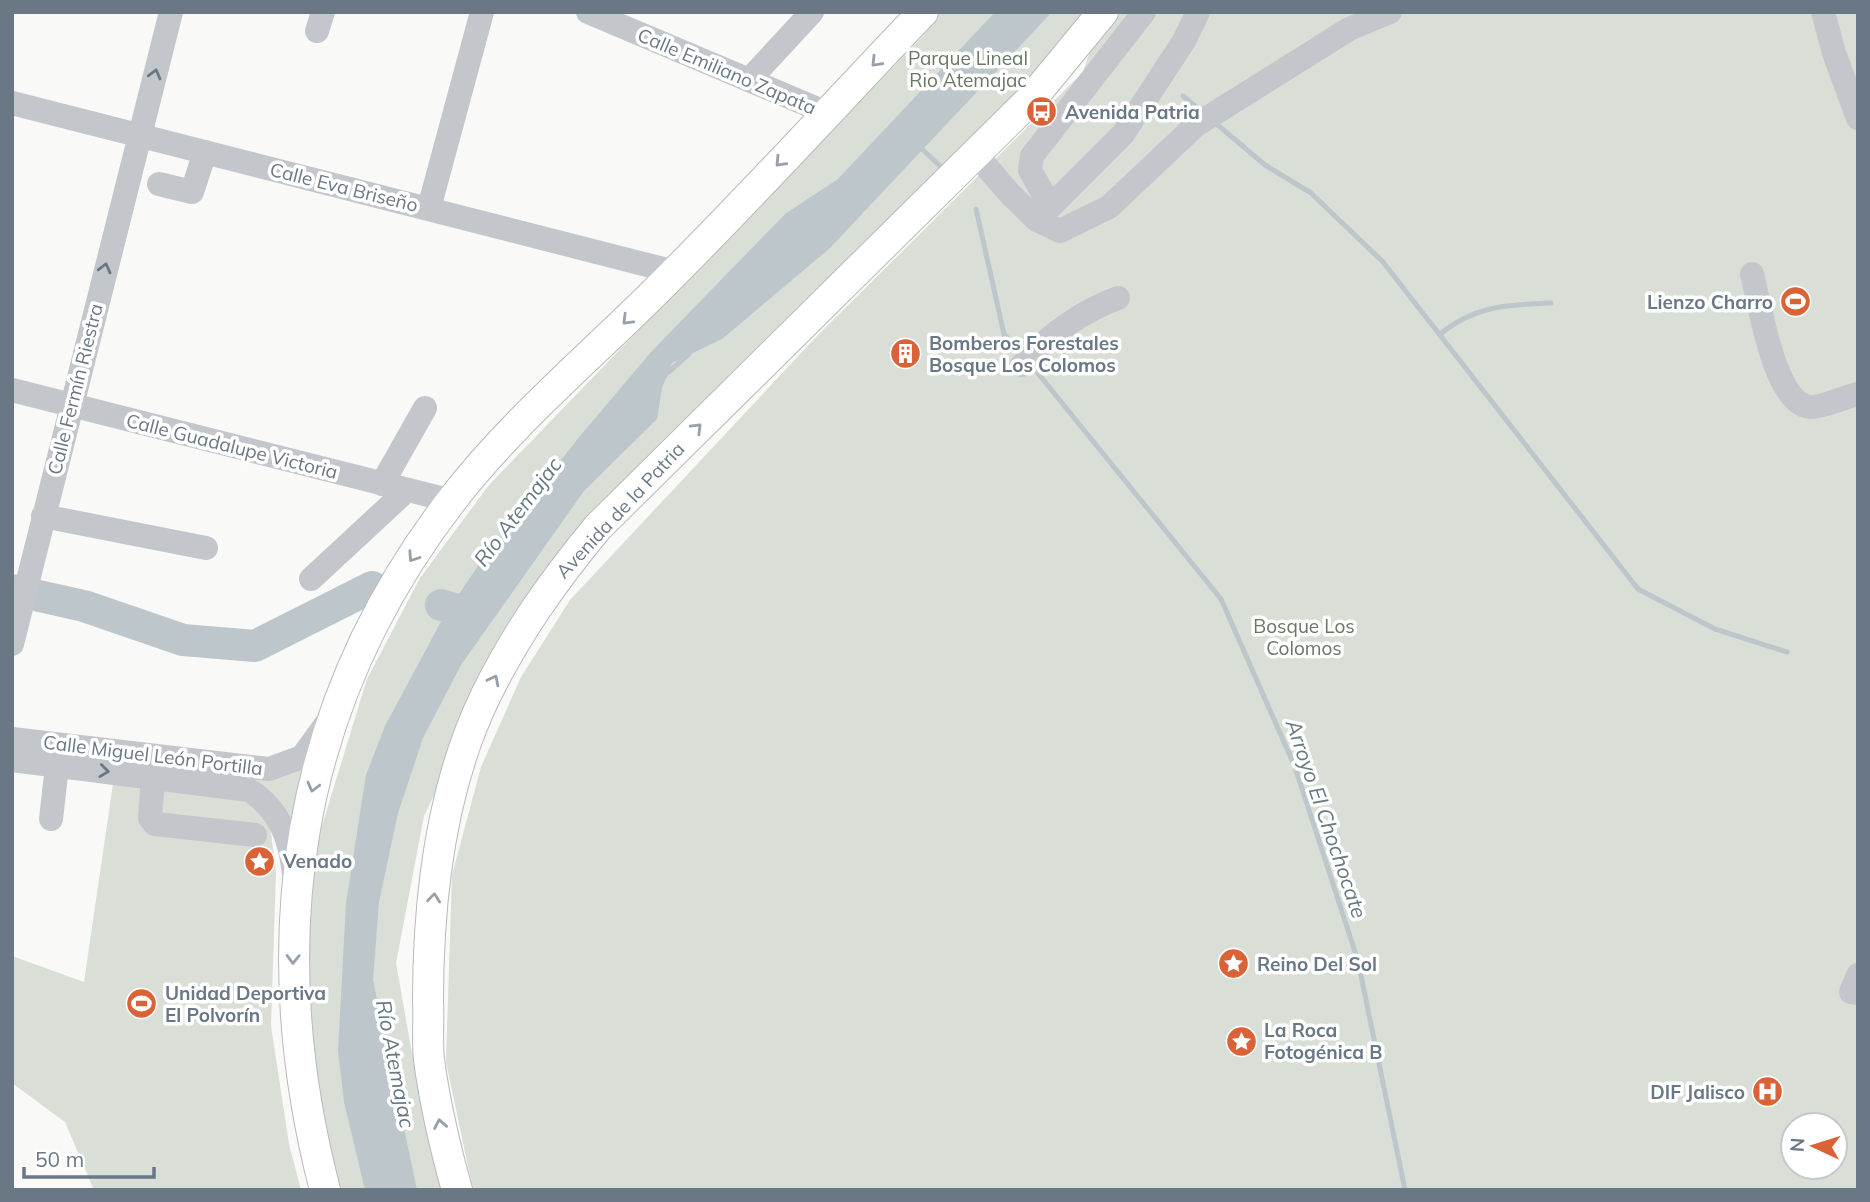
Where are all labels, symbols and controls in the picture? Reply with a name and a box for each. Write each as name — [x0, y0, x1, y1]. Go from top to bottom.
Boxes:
street label: Calle Emiliano Zapata — [634, 23, 820, 119]
park label: Parque Lineal Rio Atemajac — [908, 46, 1028, 92]
one-way arrow — [871, 54, 884, 67]
one-way arrow — [147, 68, 161, 80]
bus stop icon: Avenida Patria — [1025, 95, 1059, 129]
place label: Avenida Patria — [1065, 100, 1200, 124]
one-way arrow — [776, 154, 788, 167]
street label: Calle Eva Briseño — [267, 157, 421, 217]
one-way arrow — [97, 262, 111, 274]
sports icon: Lienzo Charro — [1779, 285, 1813, 319]
place label: Lienzo Charro — [1647, 290, 1773, 314]
street label: Calle Fermín Riestra — [42, 301, 108, 477]
one-way arrow — [622, 312, 635, 325]
place label: Bomberos Forestales Bosque Los Colomos — [929, 331, 1119, 377]
building icon: Bomberos Forestales Bosque Los Colomos — [889, 337, 923, 371]
street label: Calle Guadalupe Victoria — [124, 408, 340, 484]
one-way arrow — [689, 423, 702, 436]
street label: Avenida de la Patria — [551, 437, 689, 583]
water label: Río Atemajac — [468, 451, 567, 571]
one-way arrow — [409, 549, 421, 562]
park label: Bosque Los Colomos — [1253, 614, 1355, 660]
one-way arrow — [486, 675, 500, 687]
water label: Arroyo El Chochocate — [1280, 715, 1373, 922]
street label: Calle Miguel León Portilla — [42, 730, 264, 780]
one-way arrow — [99, 764, 110, 779]
one-way arrow — [307, 781, 321, 793]
place icon: Venado — [243, 844, 277, 878]
place label: Venado — [282, 849, 352, 873]
one-way arrow — [426, 892, 441, 903]
place icon: Reino Del Sol — [1217, 947, 1251, 981]
place label: Reino Del Sol — [1257, 952, 1377, 976]
one-way arrow — [286, 953, 301, 964]
place label: Unidad Deportiva El Polvorín — [165, 981, 326, 1027]
sports icon: Unidad Deportiva El Polvorín — [125, 987, 159, 1021]
water label: Río Atemajac — [371, 998, 421, 1131]
place label: La Roca Fotogénica B — [1264, 1018, 1382, 1064]
place icon: La Roca Fotogénica B — [1224, 1024, 1258, 1058]
hospital icon: DIF Jalisco — [1751, 1075, 1785, 1109]
place label: DIF Jalisco — [1650, 1080, 1745, 1104]
north arrow — [1779, 1111, 1849, 1181]
one-way arrow — [433, 1118, 448, 1130]
scale bar — [24, 1136, 154, 1180]
text: N — [1785, 1137, 1810, 1153]
text: 50 m — [35, 1146, 84, 1172]

